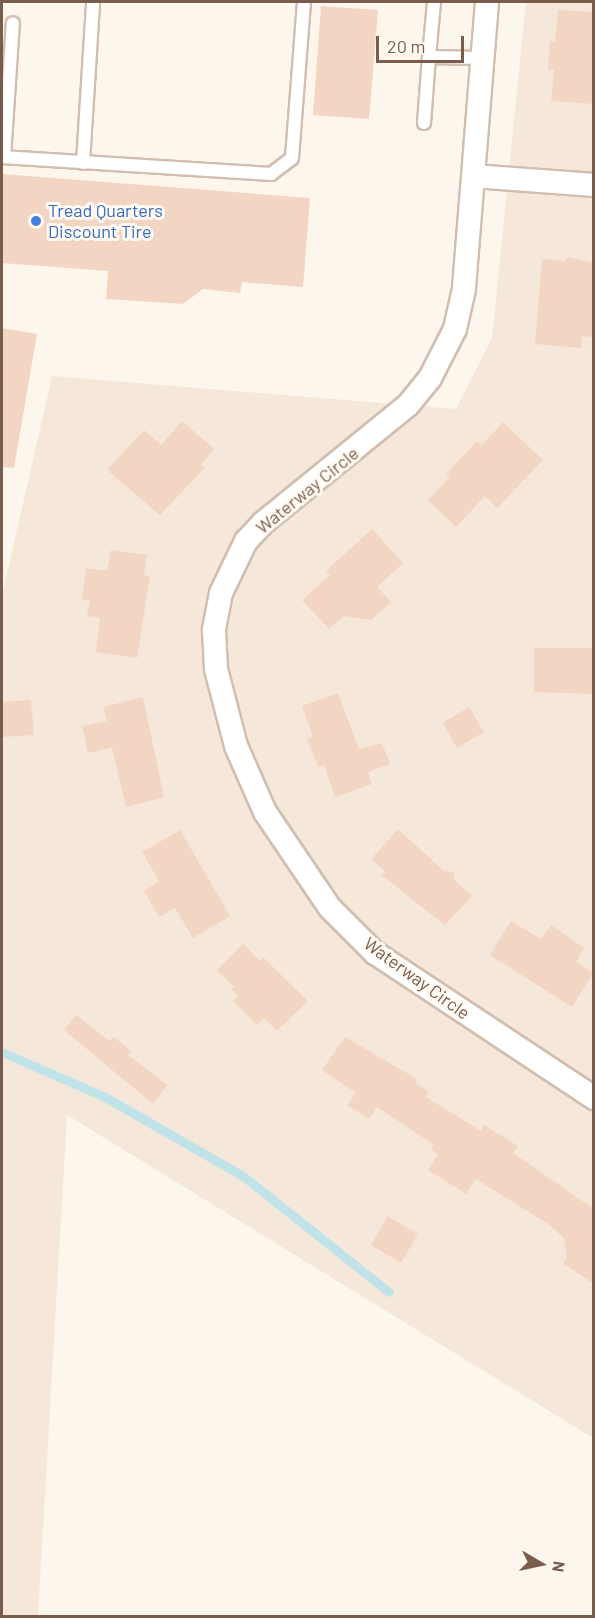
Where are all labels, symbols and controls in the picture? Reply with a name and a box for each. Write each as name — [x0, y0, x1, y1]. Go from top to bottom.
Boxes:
scale bar — [379, 24, 468, 62]
text: 20 m — [387, 35, 425, 57]
place label: Tread Quarters Discount Tire — [48, 200, 163, 242]
marker: Tread Quarters Discount Tire — [29, 214, 43, 228]
street label: Waterway Circle — [251, 442, 363, 538]
street label: Waterway Circle — [360, 932, 474, 1024]
north arrow — [511, 1534, 571, 1594]
text: N — [549, 1560, 569, 1574]

